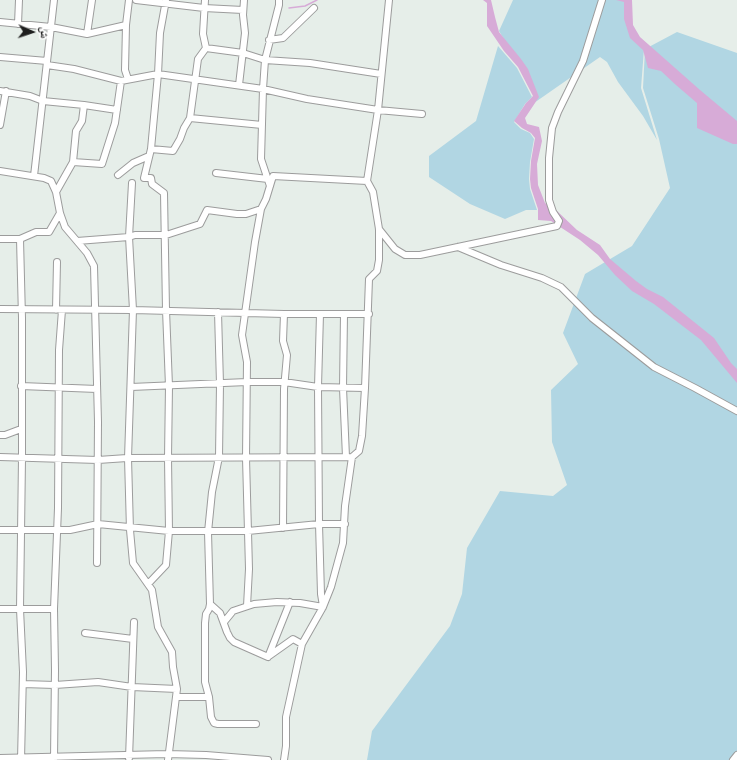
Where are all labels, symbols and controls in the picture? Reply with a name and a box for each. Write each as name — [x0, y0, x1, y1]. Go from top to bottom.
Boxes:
north arrow — [12, 12, 52, 52]
text: ش — [37, 26, 52, 39]

